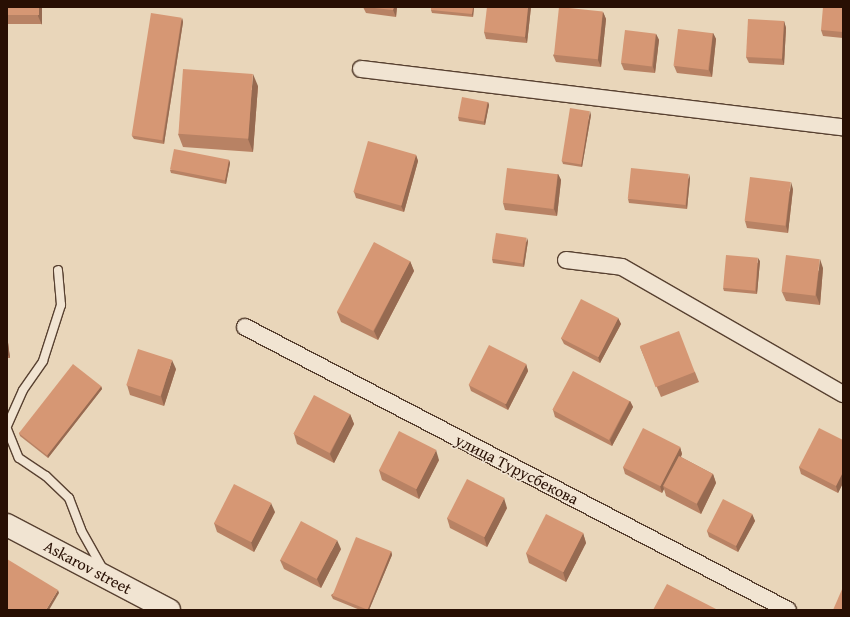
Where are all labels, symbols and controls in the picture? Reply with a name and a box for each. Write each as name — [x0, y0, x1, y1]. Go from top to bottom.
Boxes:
street label: улица Турусбекова — [452, 430, 582, 508]
street label: Askarov street — [41, 536, 135, 598]

